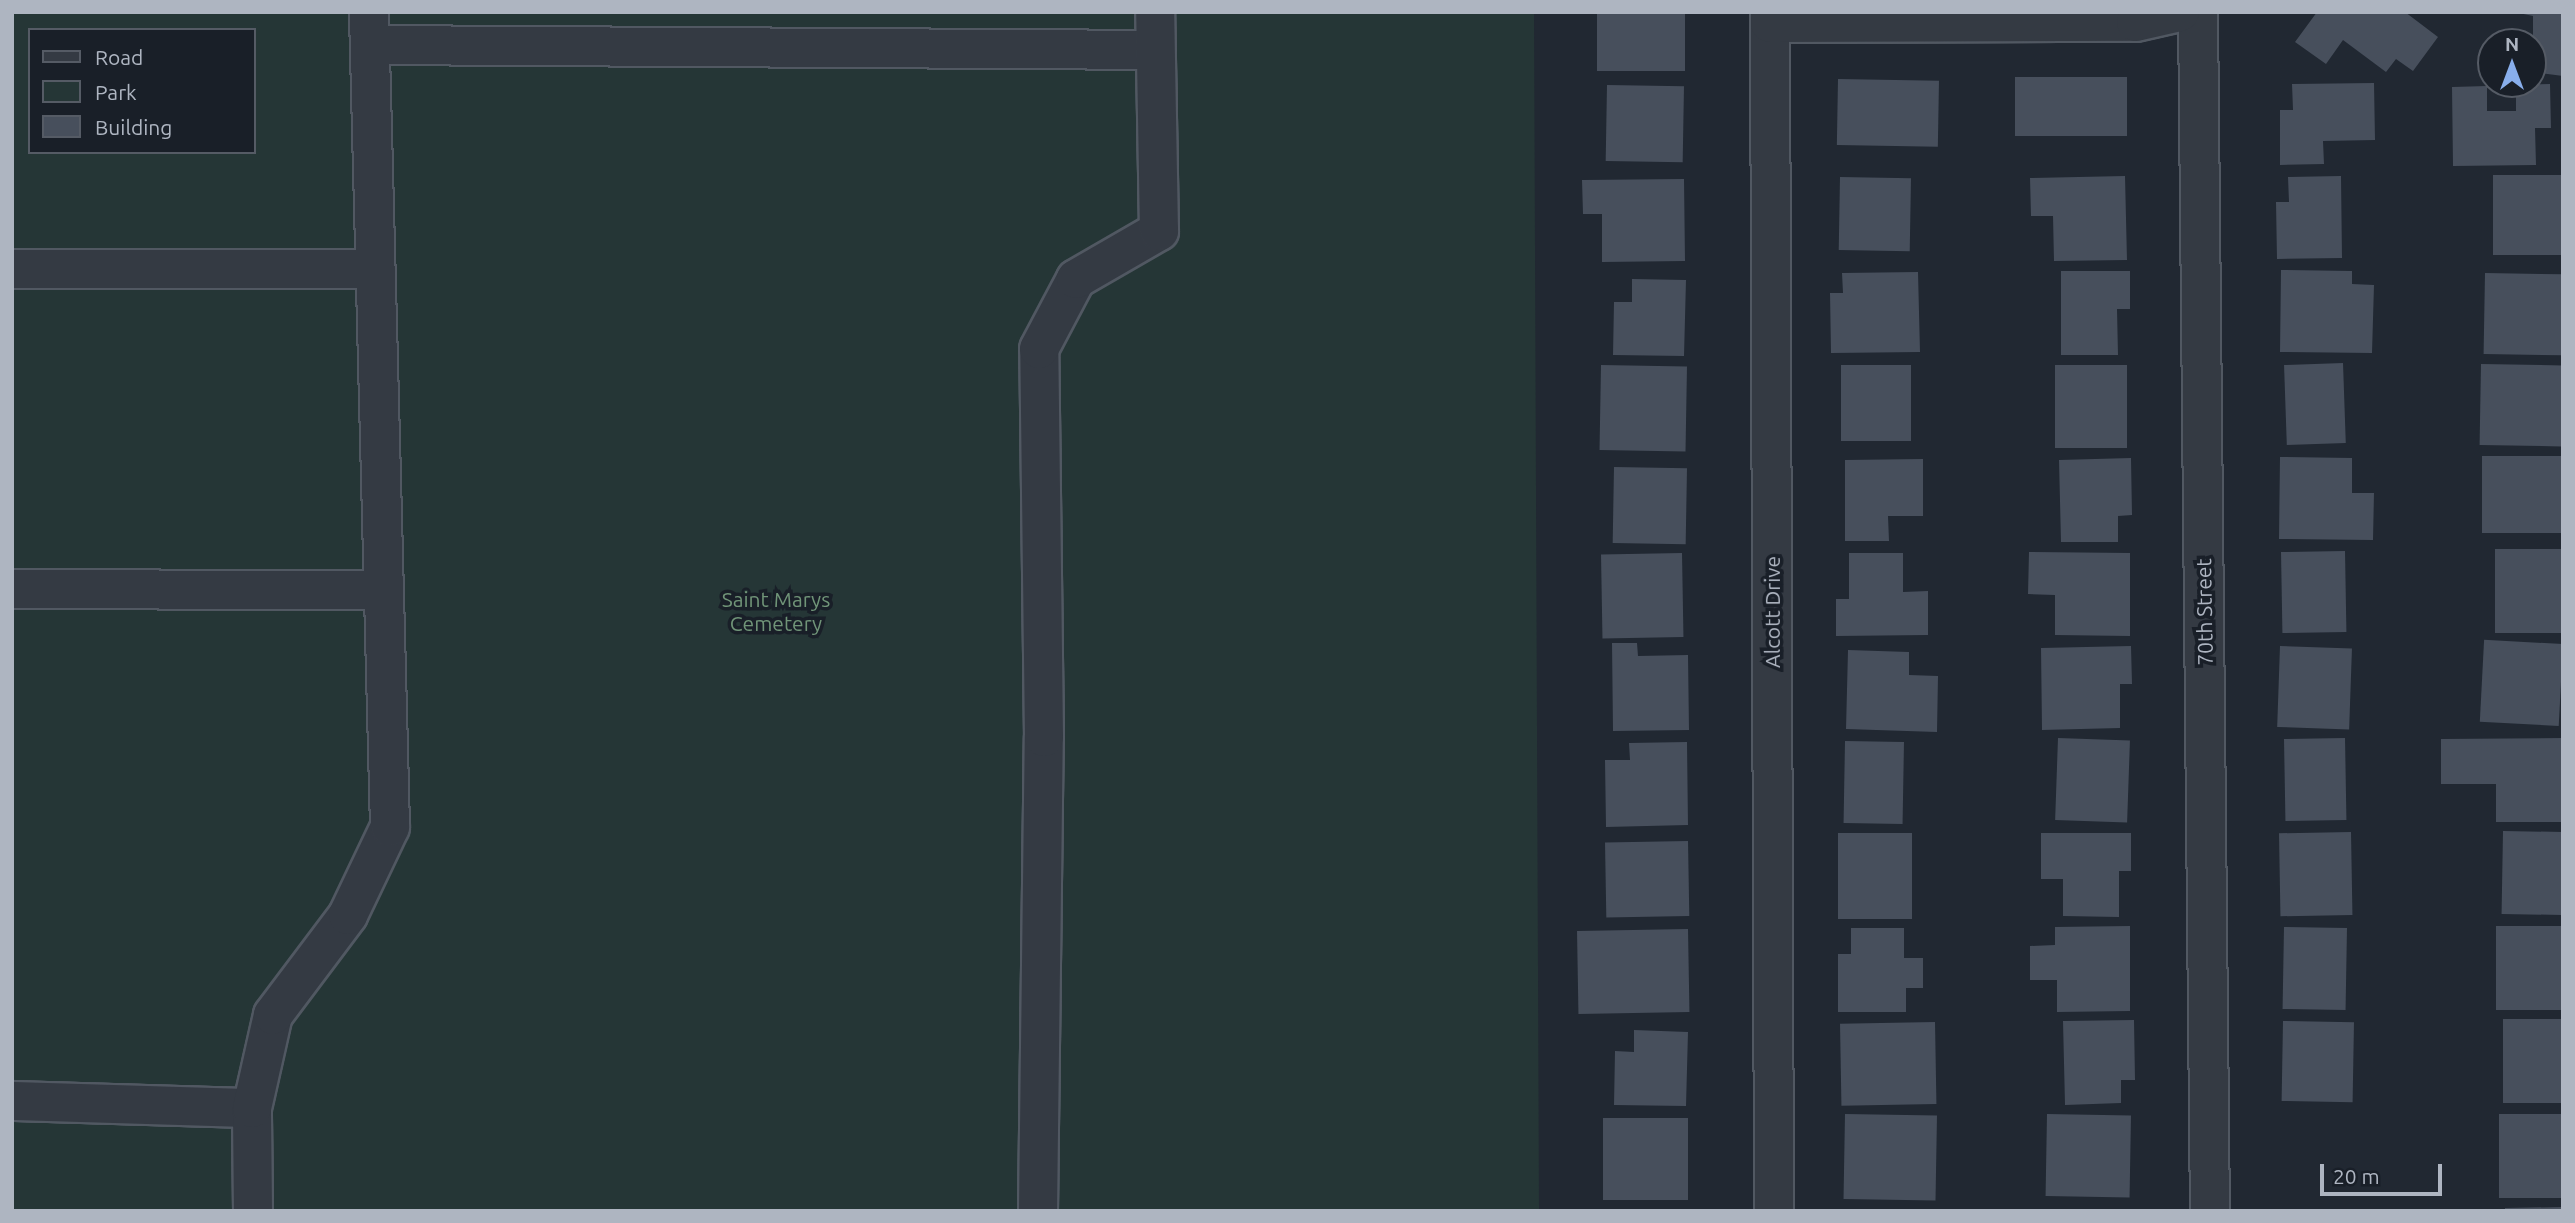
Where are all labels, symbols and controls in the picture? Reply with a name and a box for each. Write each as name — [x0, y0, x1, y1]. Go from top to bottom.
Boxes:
legend — [28, 28, 256, 154]
north arrow — [2477, 28, 2547, 98]
text: N — [2505, 33, 2519, 55]
text: Road — [95, 45, 143, 69]
text: Park — [95, 80, 137, 104]
text: Building — [95, 115, 172, 139]
street label: Alcott Drive — [1759, 556, 1785, 668]
street label: 70th Street — [2190, 558, 2218, 666]
park label: Saint Marys Cemetery — [722, 586, 830, 636]
scale bar — [2323, 1150, 2446, 1194]
text: 20 m — [2333, 1164, 2380, 1188]

